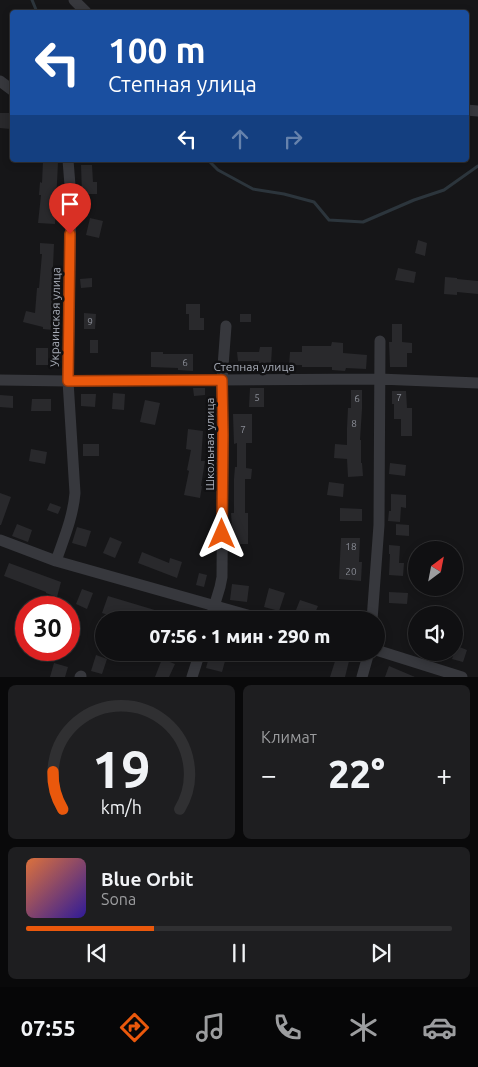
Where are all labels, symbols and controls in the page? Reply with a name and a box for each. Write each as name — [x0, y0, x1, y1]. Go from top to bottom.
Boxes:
icon: left — [25, 30, 90, 95]
text: 100 m — [108, 30, 206, 70]
text: Степная улица — [108, 71, 257, 96]
icon: left — [173, 125, 201, 153]
icon: ahead — [226, 125, 254, 153]
icon: right — [279, 125, 307, 153]
pin — [49, 183, 91, 234]
icon: arrive — [56, 190, 84, 218]
street label: Украинская улица — [48, 267, 62, 367]
house number: 9 — [87, 316, 93, 327]
house number: 6 — [182, 357, 188, 368]
street label: Степная улица — [213, 360, 295, 373]
house number: 5 — [254, 392, 260, 403]
house number: 7 — [396, 392, 402, 403]
house number: 6 — [354, 393, 360, 404]
street label: Школьная улица — [203, 397, 216, 491]
house number: 8 — [351, 418, 357, 429]
house number: 7 — [240, 424, 246, 435]
position arrow — [195, 507, 247, 559]
house number: 18 — [345, 541, 357, 552]
north arrow — [408, 541, 462, 596]
map controls — [408, 541, 463, 661]
house number: 20 — [345, 566, 357, 577]
speed limit sign: 30 — [15, 596, 80, 661]
button: sound — [408, 606, 463, 661]
text: 07:56 · 1 мин · 290 m — [150, 625, 330, 647]
text: Климат — [261, 728, 317, 746]
text: 19 — [92, 740, 151, 798]
text: 22° — [328, 753, 385, 795]
text: − — [261, 759, 277, 790]
text: + — [436, 759, 452, 790]
text: km/h — [101, 797, 142, 817]
text: Blue Orbit — [101, 868, 194, 890]
text: Sona — [101, 890, 136, 908]
icon: previous — [83, 939, 111, 967]
icon: pause — [225, 939, 253, 967]
icon: next — [367, 939, 395, 967]
icon: directions — [117, 1010, 152, 1045]
icon: music — [193, 1010, 228, 1045]
icon: phone — [270, 1010, 305, 1045]
icon: climate — [346, 1010, 381, 1045]
icon: car — [422, 1010, 457, 1045]
text: 07:55 — [21, 1015, 76, 1040]

